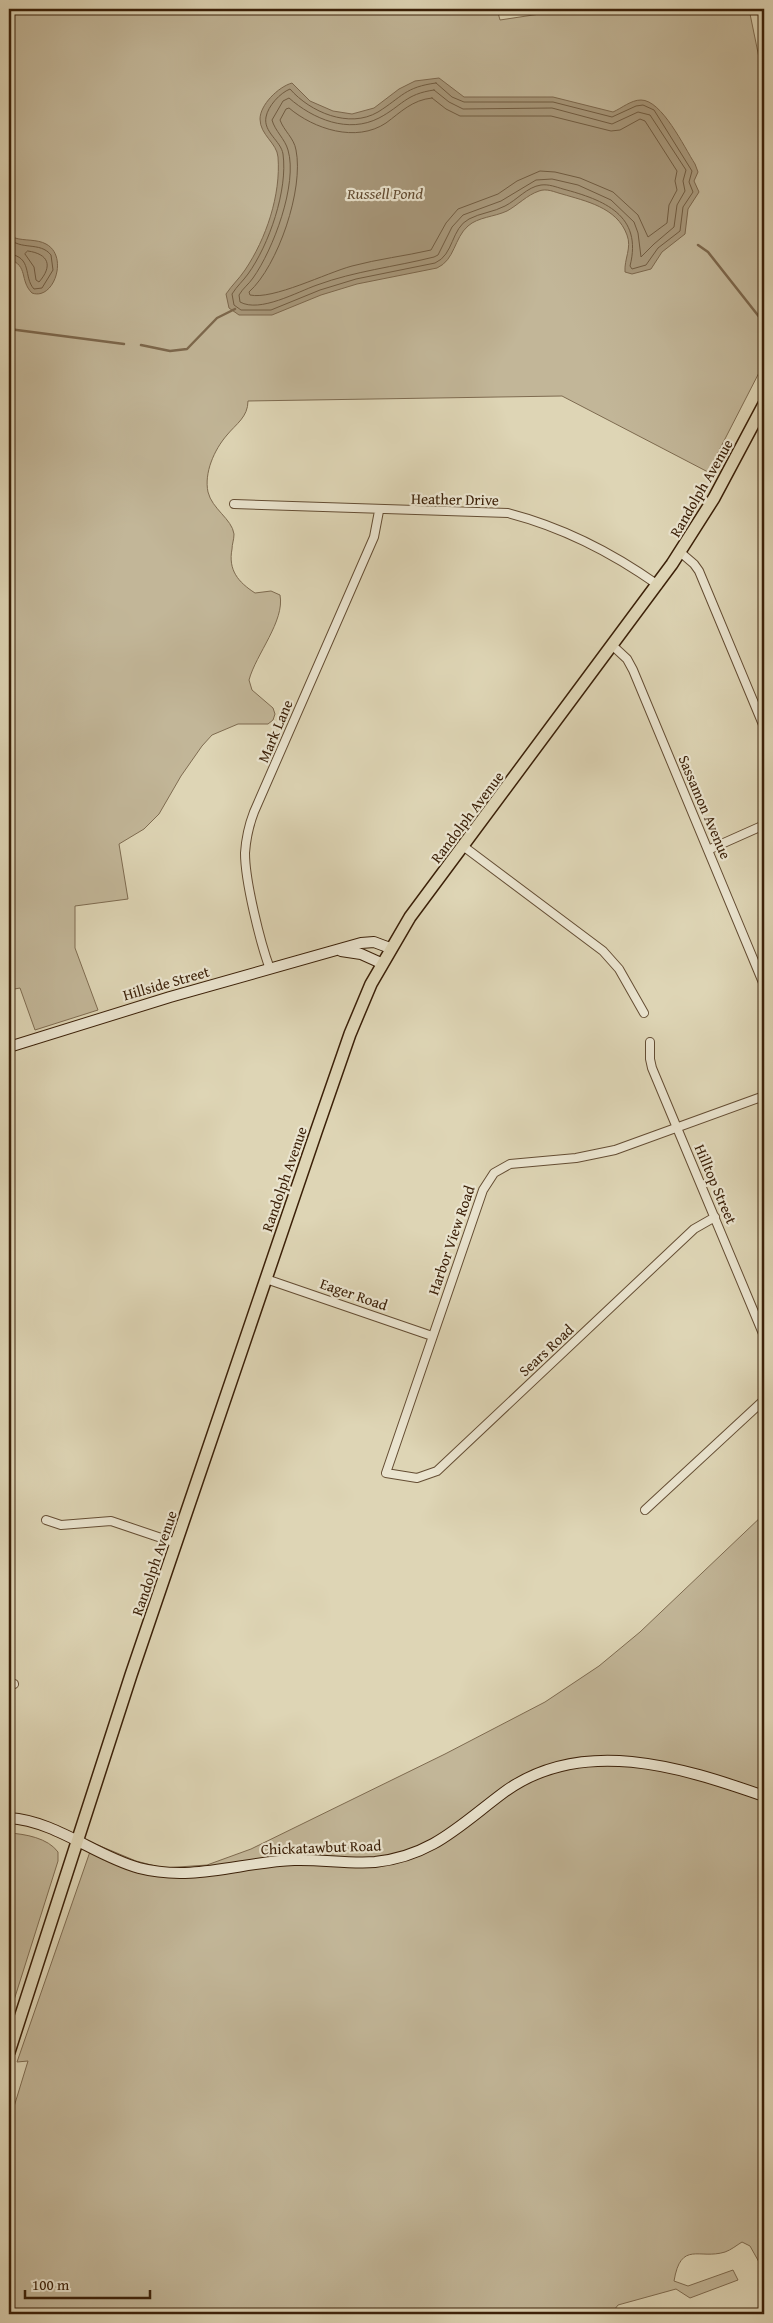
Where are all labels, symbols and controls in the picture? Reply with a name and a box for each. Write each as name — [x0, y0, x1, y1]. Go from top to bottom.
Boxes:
water label: Russell Pond — [346, 181, 423, 205]
street label: Randolph Avenue — [664, 435, 738, 541]
street label: Heather Drive — [411, 488, 499, 510]
street label: Mark Lane — [252, 696, 298, 766]
street label: Sassamon Avenue — [674, 752, 736, 862]
street label: Randolph Avenue — [426, 767, 508, 867]
street label: Hillside Street — [120, 960, 212, 1005]
street label: Randolph Avenue — [256, 1124, 312, 1234]
street label: Hilltop Street — [690, 1141, 743, 1228]
street label: Harbor View Road — [422, 1182, 480, 1298]
street label: Eager Road — [317, 1273, 391, 1315]
street label: Sears Road — [514, 1319, 578, 1381]
street label: Randolph Avenue — [126, 1508, 182, 1618]
street label: Chickatawbut Road — [260, 1834, 382, 1860]
scale bar — [25, 2268, 150, 2300]
text: 100 m — [32, 2274, 70, 2295]

